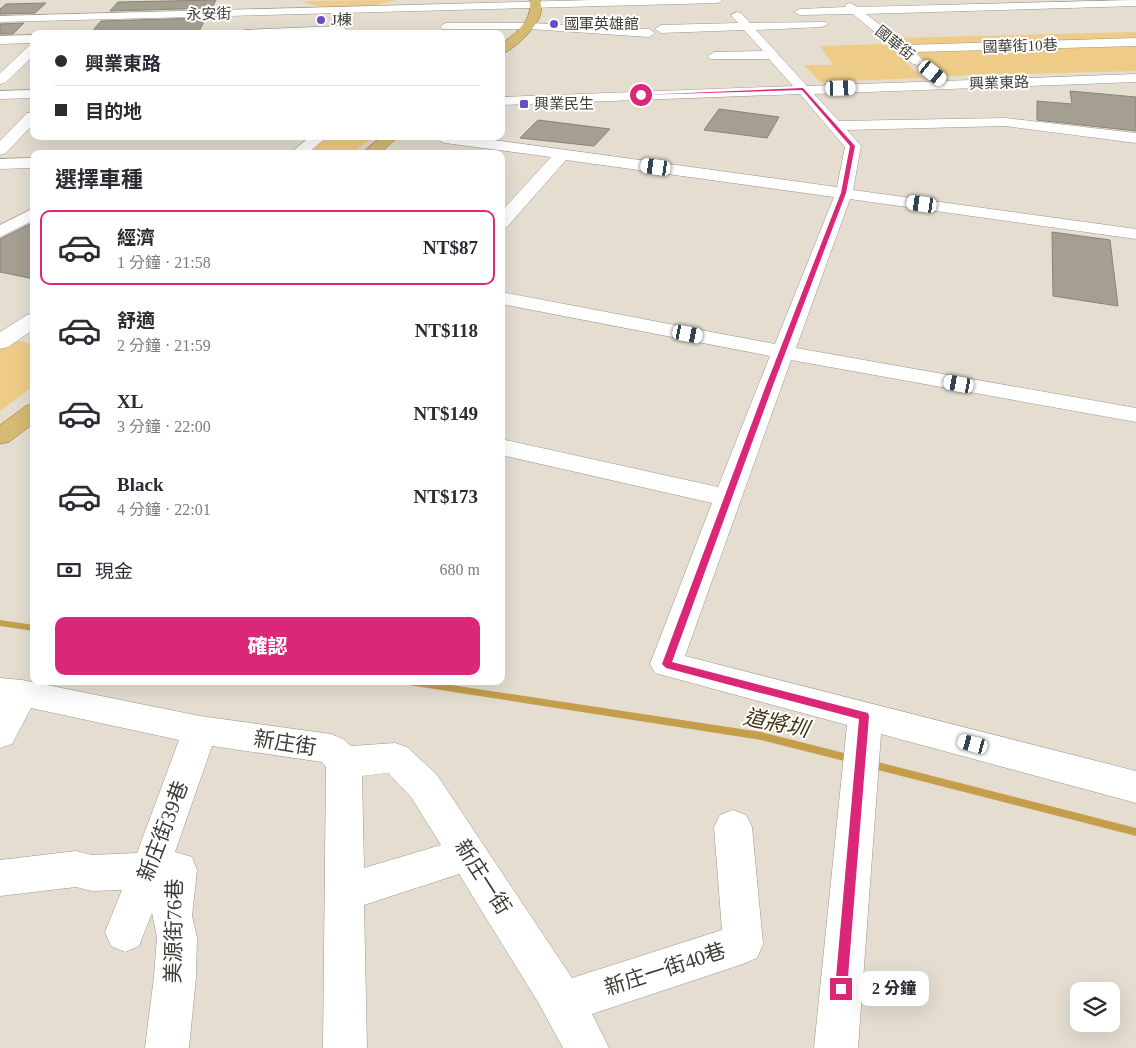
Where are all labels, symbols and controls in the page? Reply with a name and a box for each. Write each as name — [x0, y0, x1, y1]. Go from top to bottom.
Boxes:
street label: 永安街 — [186, 6, 232, 22]
place label: J棟 — [331, 11, 352, 28]
marker: J棟 — [315, 14, 327, 26]
place label: 國軍英雄館 — [564, 16, 639, 32]
marker: 國軍英雄館 — [548, 18, 560, 30]
street label: 國華街 — [872, 23, 918, 63]
street label: 國華街10巷 — [982, 37, 1058, 55]
text: 興業東路 — [85, 53, 161, 74]
car — [916, 58, 949, 88]
street label: 興業東路 — [969, 74, 1029, 92]
car — [825, 80, 856, 96]
route start — [630, 84, 652, 106]
place label: 興業民生 — [534, 96, 594, 112]
marker: 興業民生 — [518, 98, 530, 110]
text: 目的地 — [85, 101, 142, 122]
car — [640, 157, 671, 177]
text: 選擇車種 — [55, 167, 143, 192]
car — [906, 194, 937, 214]
icon: car — [57, 225, 102, 270]
text: 經濟 — [117, 227, 155, 248]
text: NT$87 — [423, 237, 478, 258]
text: 1 分鐘 · 21:58 — [117, 254, 211, 271]
icon: car — [57, 308, 102, 353]
text: 舒適 — [117, 310, 155, 331]
text: NT$118 — [415, 320, 478, 341]
car — [671, 324, 704, 344]
text: 2 分鐘 · 21:59 — [117, 337, 211, 354]
car — [942, 374, 975, 394]
icon: car — [57, 391, 102, 436]
text: XL — [117, 391, 143, 412]
text: NT$149 — [414, 403, 478, 424]
text: 3 分鐘 · 22:00 — [117, 418, 211, 435]
icon: car — [57, 474, 102, 519]
text: Black — [117, 474, 163, 495]
text: NT$173 — [414, 486, 478, 507]
text: 4 分鐘 · 22:01 — [117, 501, 211, 518]
icon: cash — [55, 556, 83, 584]
text: 現金 — [95, 561, 133, 582]
text: 680 m — [440, 561, 480, 578]
button: 確認 — [55, 617, 480, 675]
water label: 道將圳 — [741, 704, 814, 743]
street label: 新庄街 — [252, 726, 318, 760]
car — [956, 733, 989, 755]
street label: 新庄街39巷 — [133, 778, 193, 884]
street label: 新庄一街 — [450, 835, 516, 919]
street label: 美源街76巷 — [161, 878, 187, 984]
street label: 新庄一街40巷 — [601, 938, 729, 1000]
callout: 2 分鐘 — [858, 972, 928, 1006]
route end — [830, 978, 852, 1000]
text: 2 分鐘 — [872, 980, 916, 997]
map controls — [1070, 982, 1120, 1032]
button: layers — [1070, 982, 1120, 1032]

